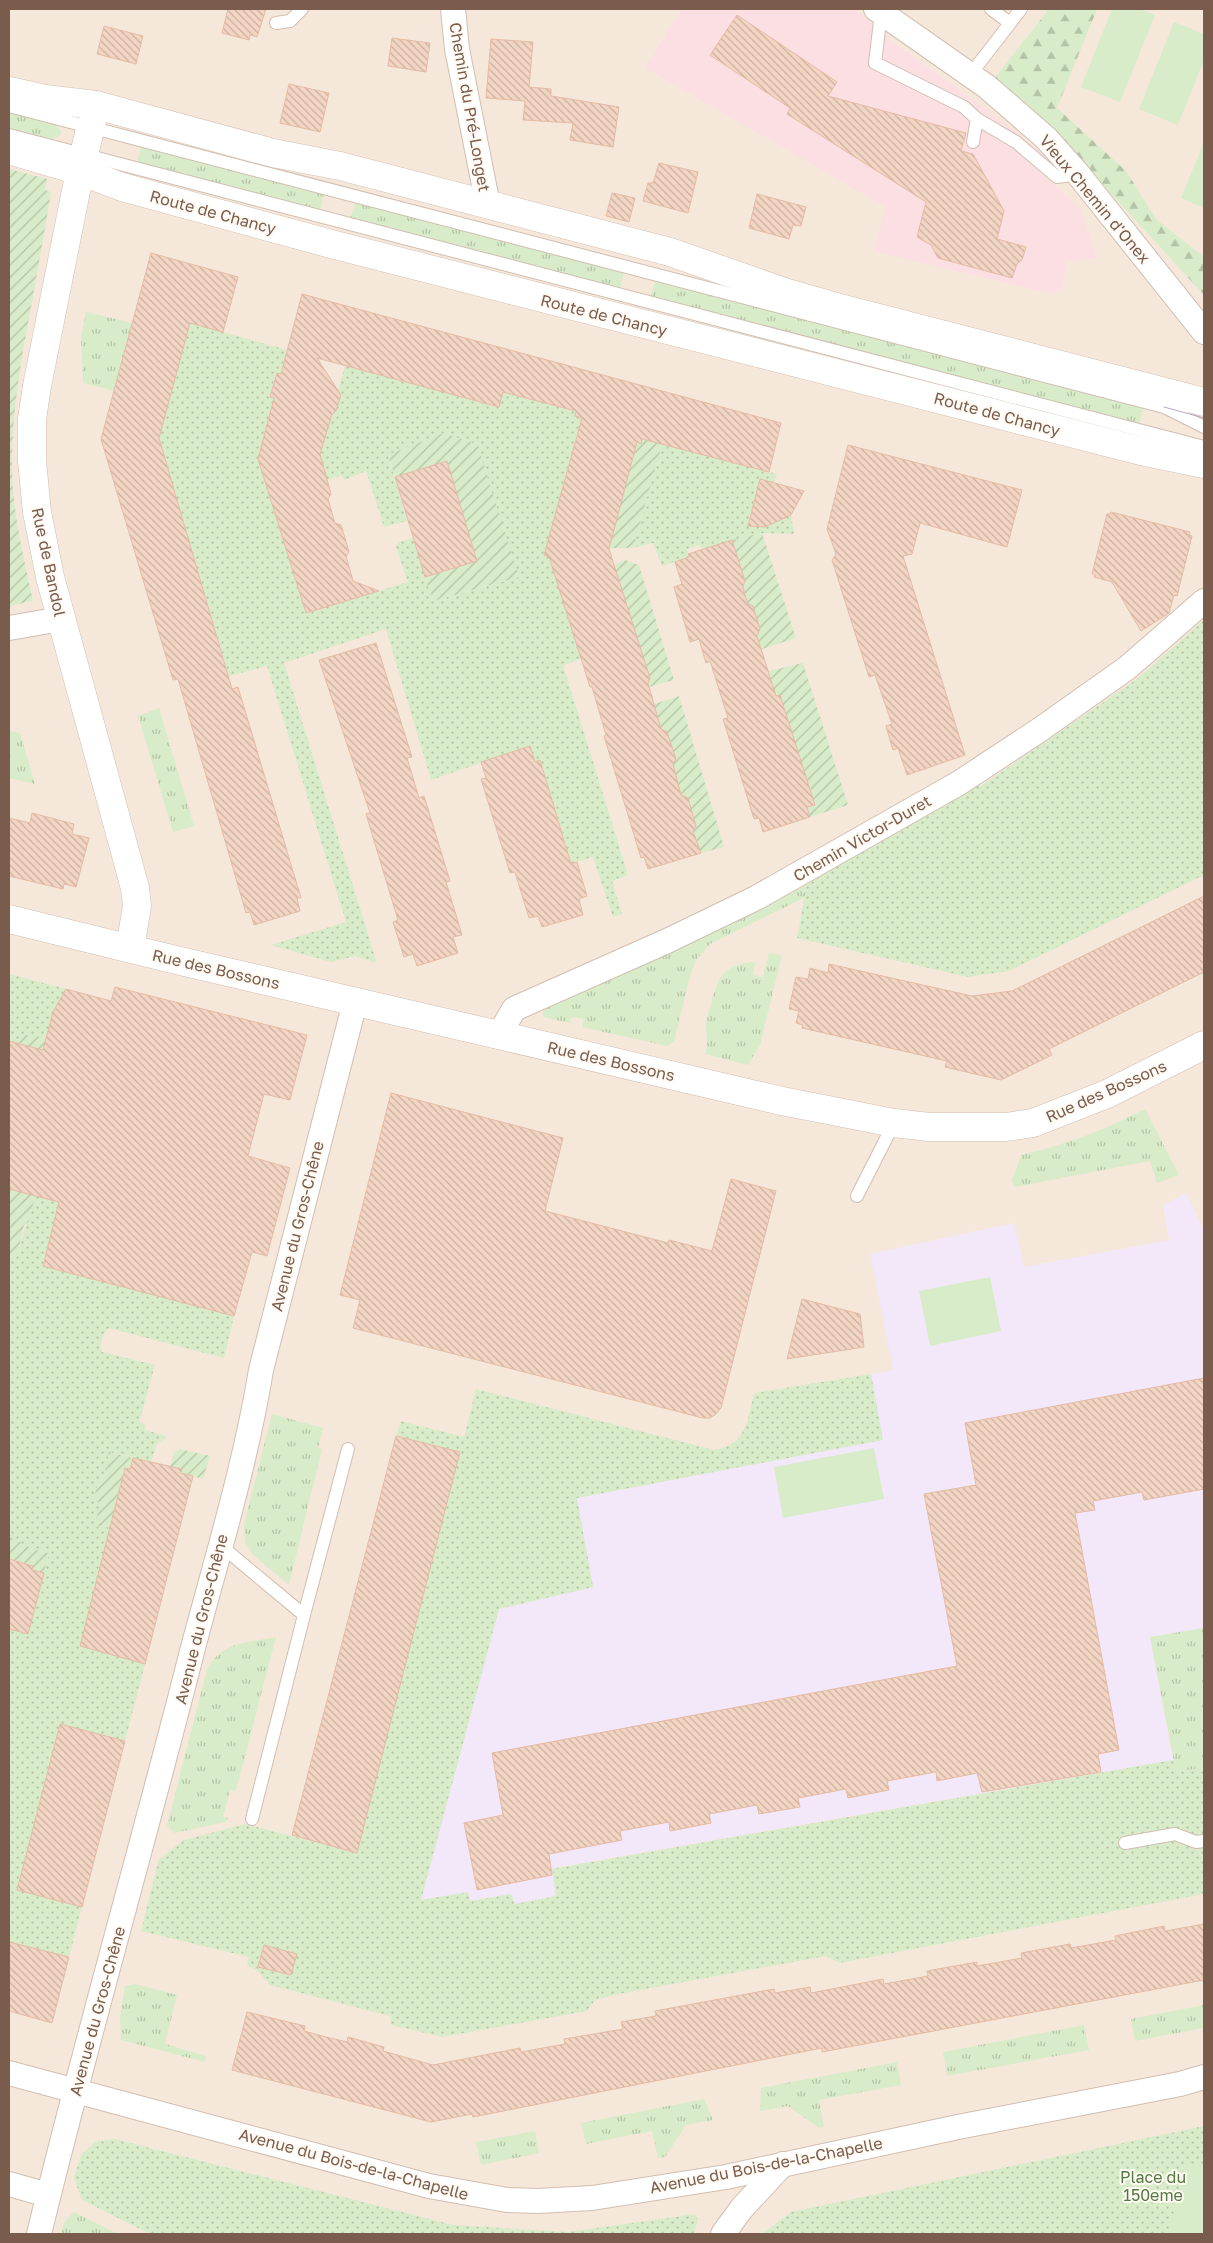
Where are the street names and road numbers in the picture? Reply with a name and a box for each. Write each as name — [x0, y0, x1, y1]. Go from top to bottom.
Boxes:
street label: Chemin du Pré-Longet — [445, 21, 495, 193]
street label: Vieux Chemin d'Onex — [1035, 131, 1155, 268]
street label: Route de Chancy — [148, 186, 278, 238]
street label: Route de Chancy — [539, 290, 669, 340]
street label: Route de Chancy — [932, 388, 1062, 440]
street label: Rue de Bandol — [28, 506, 70, 618]
street label: Chemin Victor-Duret — [789, 790, 935, 886]
street label: Rue des Bossons — [150, 945, 282, 993]
street label: Rue des Bossons — [545, 1037, 677, 1085]
street label: Rue des Bossons — [1042, 1055, 1170, 1127]
street label: Avenue du Gros-Chêne — [266, 1139, 328, 1313]
street label: Avenue du Gros-Chêne — [170, 1532, 232, 1706]
street label: Avenue du Gros-Chêne — [65, 1924, 129, 2098]
street label: Avenue du Bois-de-la-Chapelle — [237, 2124, 471, 2204]
street label: Avenue du Bois-de-la-Chapelle — [648, 2133, 884, 2197]

